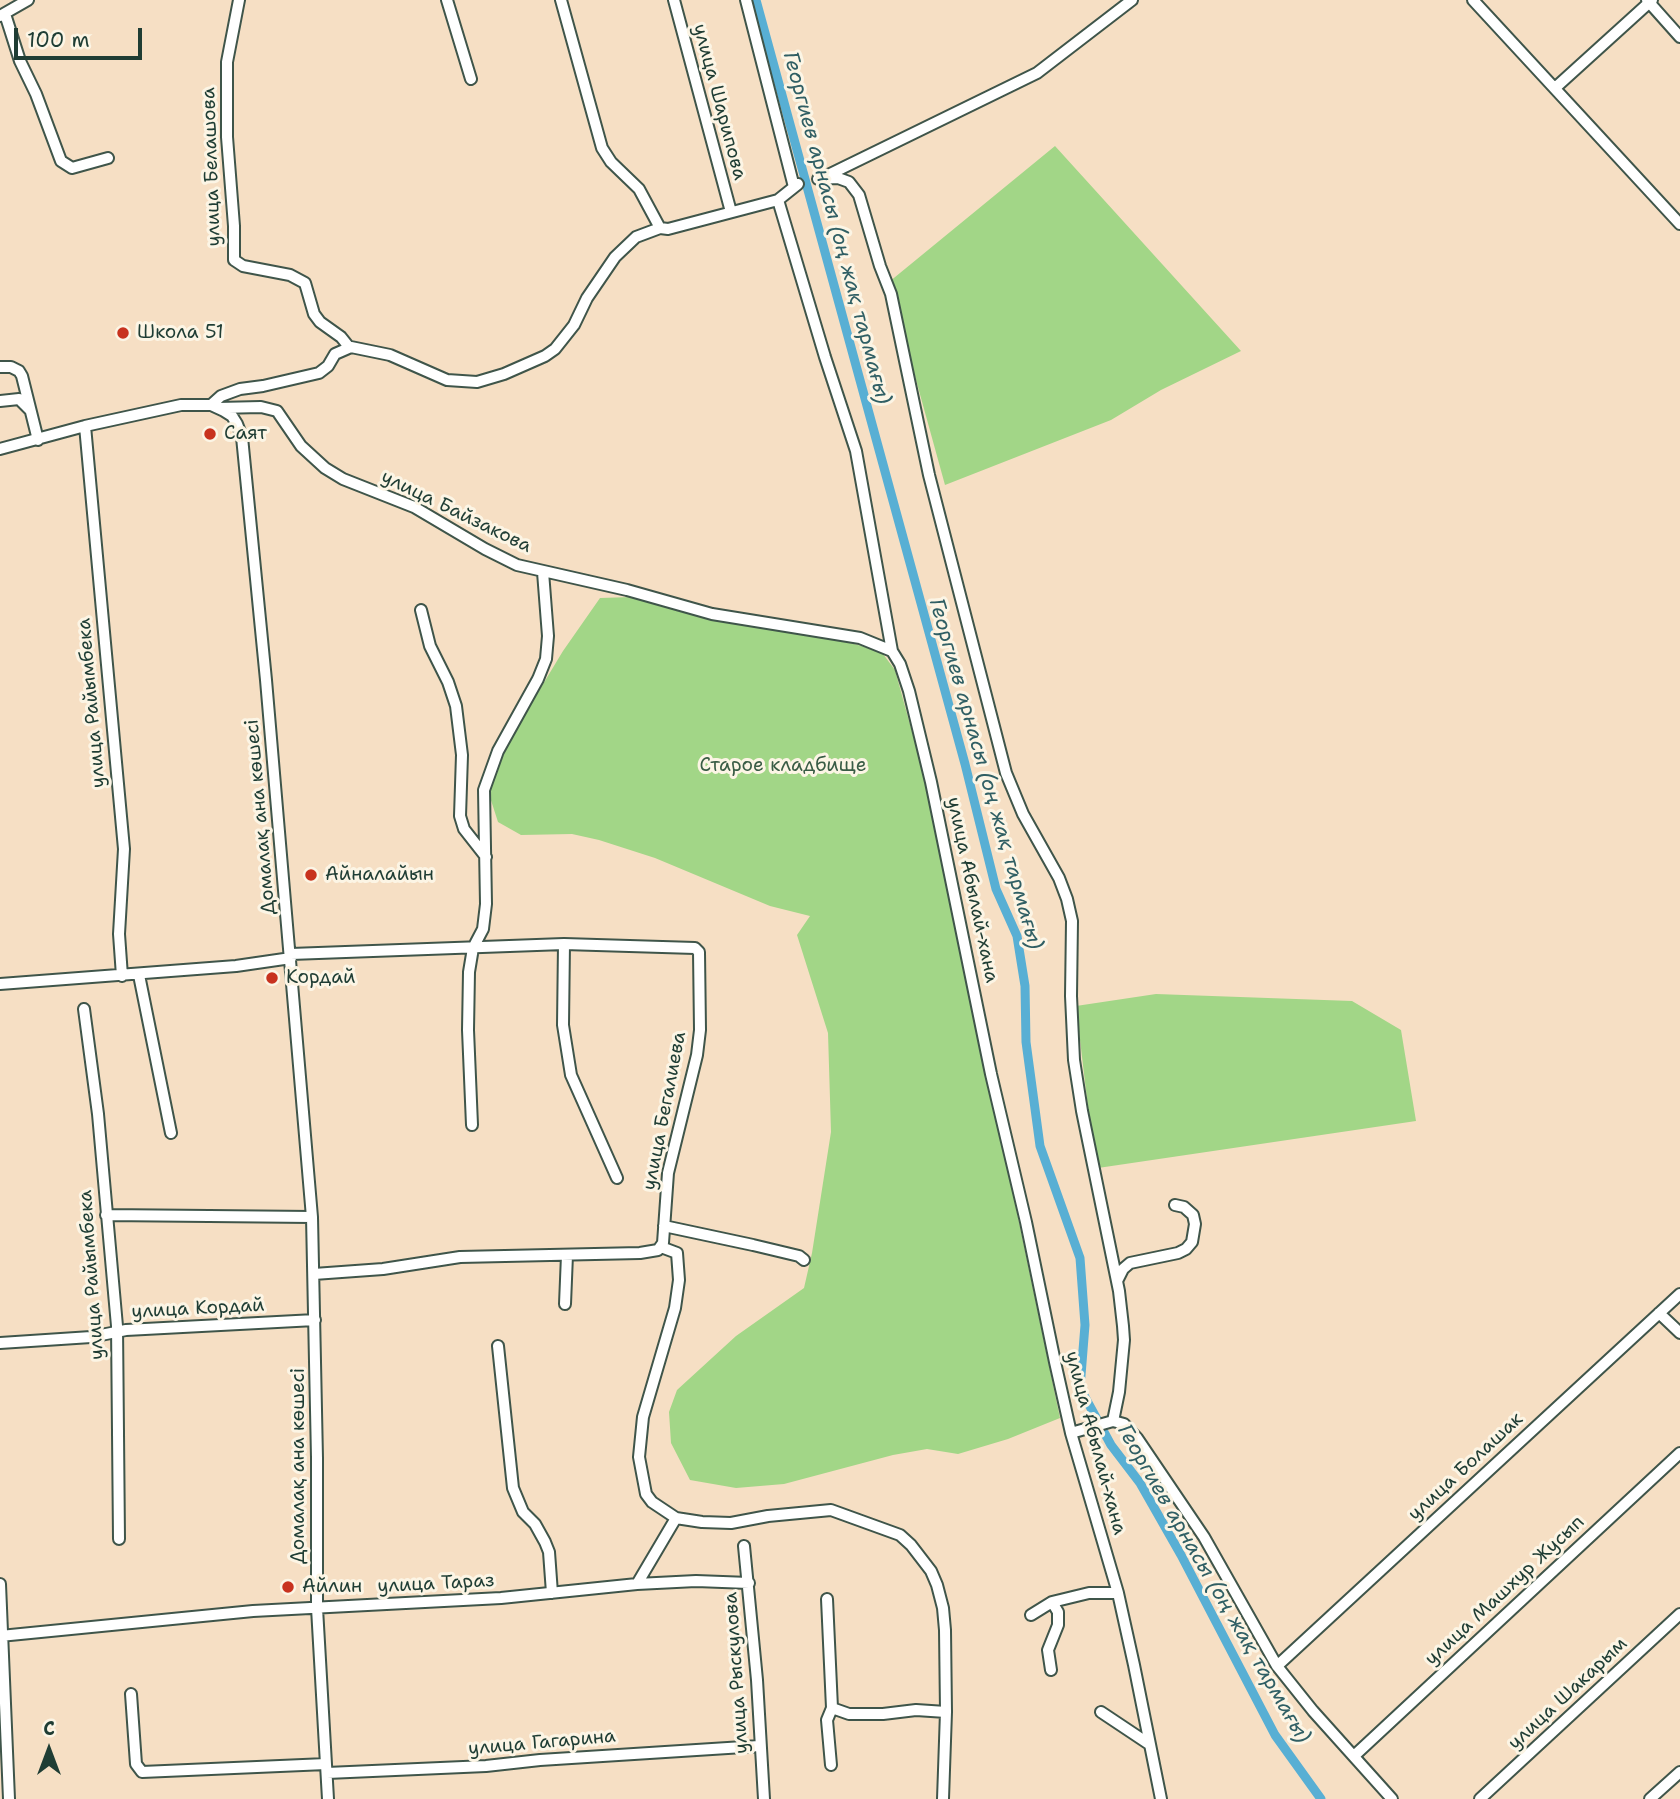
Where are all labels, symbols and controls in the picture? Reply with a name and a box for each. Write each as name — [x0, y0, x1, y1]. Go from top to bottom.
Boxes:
scale bar — [18, 14, 145, 58]
street label: улица Шарипова — [687, 21, 751, 183]
text: 100 m — [27, 26, 90, 54]
water label: Георгиев арнасы (оң жақ тармағы) — [777, 49, 895, 407]
street label: улица Белашова — [198, 87, 226, 247]
place label: Школа 51 — [137, 322, 224, 344]
marker: Школа 51 — [115, 325, 131, 341]
place label: Саят — [224, 423, 267, 445]
marker: Саят — [202, 426, 218, 442]
street label: улица Байзакова — [377, 466, 535, 558]
water label: Георгиев арнасы (оң жақ тармағы) — [923, 596, 1047, 952]
street label: улица Райымбека — [73, 617, 111, 789]
street label: Домалақ ана көшесі — [241, 718, 281, 916]
park label: Старое кладбище — [699, 755, 867, 777]
street label: улица Абылай-хана — [941, 795, 1003, 985]
place label: Айналайын — [325, 864, 434, 886]
marker: Айналайын — [303, 867, 319, 883]
place label: Кордай — [286, 967, 355, 989]
marker: Кордай — [264, 970, 280, 986]
street label: улица Бегалиева — [638, 1030, 692, 1192]
street label: улица Райымбека — [75, 1189, 109, 1361]
street label: улица Кордай — [131, 1294, 265, 1324]
street label: улица Абылай-хана — [1060, 1349, 1130, 1537]
street label: Домалақ ана көшесі — [288, 1368, 310, 1564]
street label: улица Болашак — [1404, 1408, 1528, 1526]
water label: Георгиев арнасы (оң жақ тармағы) — [1111, 1420, 1315, 1748]
street label: улица Машхур Жусып — [1421, 1511, 1589, 1671]
street label: улица Тараз — [377, 1570, 495, 1598]
place label: Айлин — [302, 1576, 362, 1598]
marker: Айлин — [280, 1579, 296, 1595]
street label: улица Рыскулова — [720, 1591, 754, 1755]
street label: улица Шакарым — [1504, 1633, 1632, 1755]
north arrow — [14, 1715, 84, 1785]
text: С — [43, 1716, 55, 1741]
street label: улица Гагарина — [467, 1725, 617, 1761]

